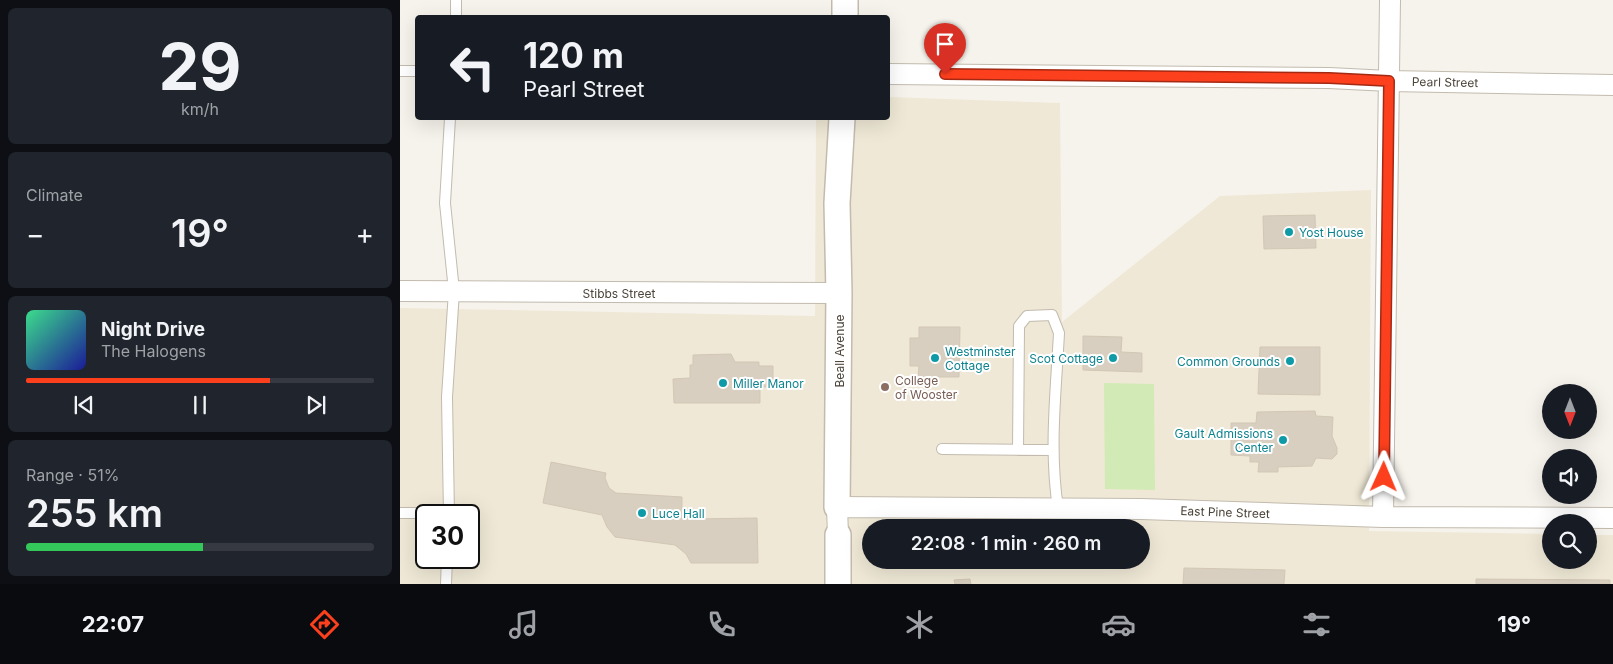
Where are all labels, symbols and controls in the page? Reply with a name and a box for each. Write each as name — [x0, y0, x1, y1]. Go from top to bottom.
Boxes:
pin — [924, 23, 966, 74]
text: 29 — [158, 27, 242, 106]
icon: arrive — [931, 30, 959, 58]
text: 120 m — [523, 34, 624, 76]
icon: left — [440, 35, 505, 100]
street label: Pearl Street — [1412, 74, 1478, 90]
text: Pearl Street — [523, 76, 645, 102]
text: km/h — [181, 99, 219, 119]
text: Climate — [26, 185, 83, 205]
text: 19° — [171, 210, 229, 256]
text: − — [26, 217, 45, 251]
text: + — [355, 217, 374, 251]
place label: Yost House — [1299, 225, 1364, 240]
marker: Yost House — [1283, 226, 1295, 238]
street label: Stibbs Street — [583, 286, 655, 301]
street label: Beall Avenue — [832, 314, 847, 388]
text: Night Drive — [101, 318, 205, 341]
text: The Halogens — [101, 341, 206, 361]
place label: Westminster Cottage — [945, 344, 1016, 373]
place label: Scot Cottage — [1029, 351, 1103, 366]
marker: Westminster Cottage — [929, 352, 941, 364]
marker: Scot Cottage — [1107, 352, 1119, 364]
place label: Common Grounds — [1177, 354, 1280, 369]
marker: Common Grounds — [1284, 355, 1296, 367]
place label: College of Wooster — [895, 373, 958, 402]
place label: Miller Manor — [733, 376, 804, 391]
marker: Miller Manor — [717, 377, 729, 389]
marker: College of Wooster — [879, 381, 891, 393]
north arrow — [1542, 384, 1598, 439]
map controls — [1542, 384, 1597, 569]
icon: previous — [70, 391, 98, 419]
icon: pause — [186, 391, 214, 419]
icon: next — [302, 391, 330, 419]
place label: Gault Admissions Center — [1175, 426, 1273, 455]
marker: Gault Admissions Center — [1277, 434, 1289, 446]
button: sound — [1542, 449, 1597, 504]
position arrow — [1357, 450, 1409, 502]
text: Range · 51% — [26, 465, 119, 485]
text: 255 km — [26, 490, 163, 536]
street label: East Pine Street — [1180, 503, 1270, 521]
speed limit sign: 30 — [415, 504, 480, 569]
place label: Luce Hall — [652, 506, 705, 521]
marker: Luce Hall — [636, 507, 648, 519]
button: search — [1542, 514, 1597, 569]
text: 22:08 · 1 min · 260 m — [911, 532, 1101, 555]
icon: directions — [307, 607, 342, 642]
icon: music — [506, 607, 541, 642]
icon: phone — [704, 607, 739, 642]
icon: climate — [902, 607, 937, 642]
icon: car — [1101, 607, 1136, 642]
icon: filters — [1299, 607, 1334, 642]
text: 22:07 — [82, 611, 144, 637]
text: 19° — [1497, 611, 1531, 637]

